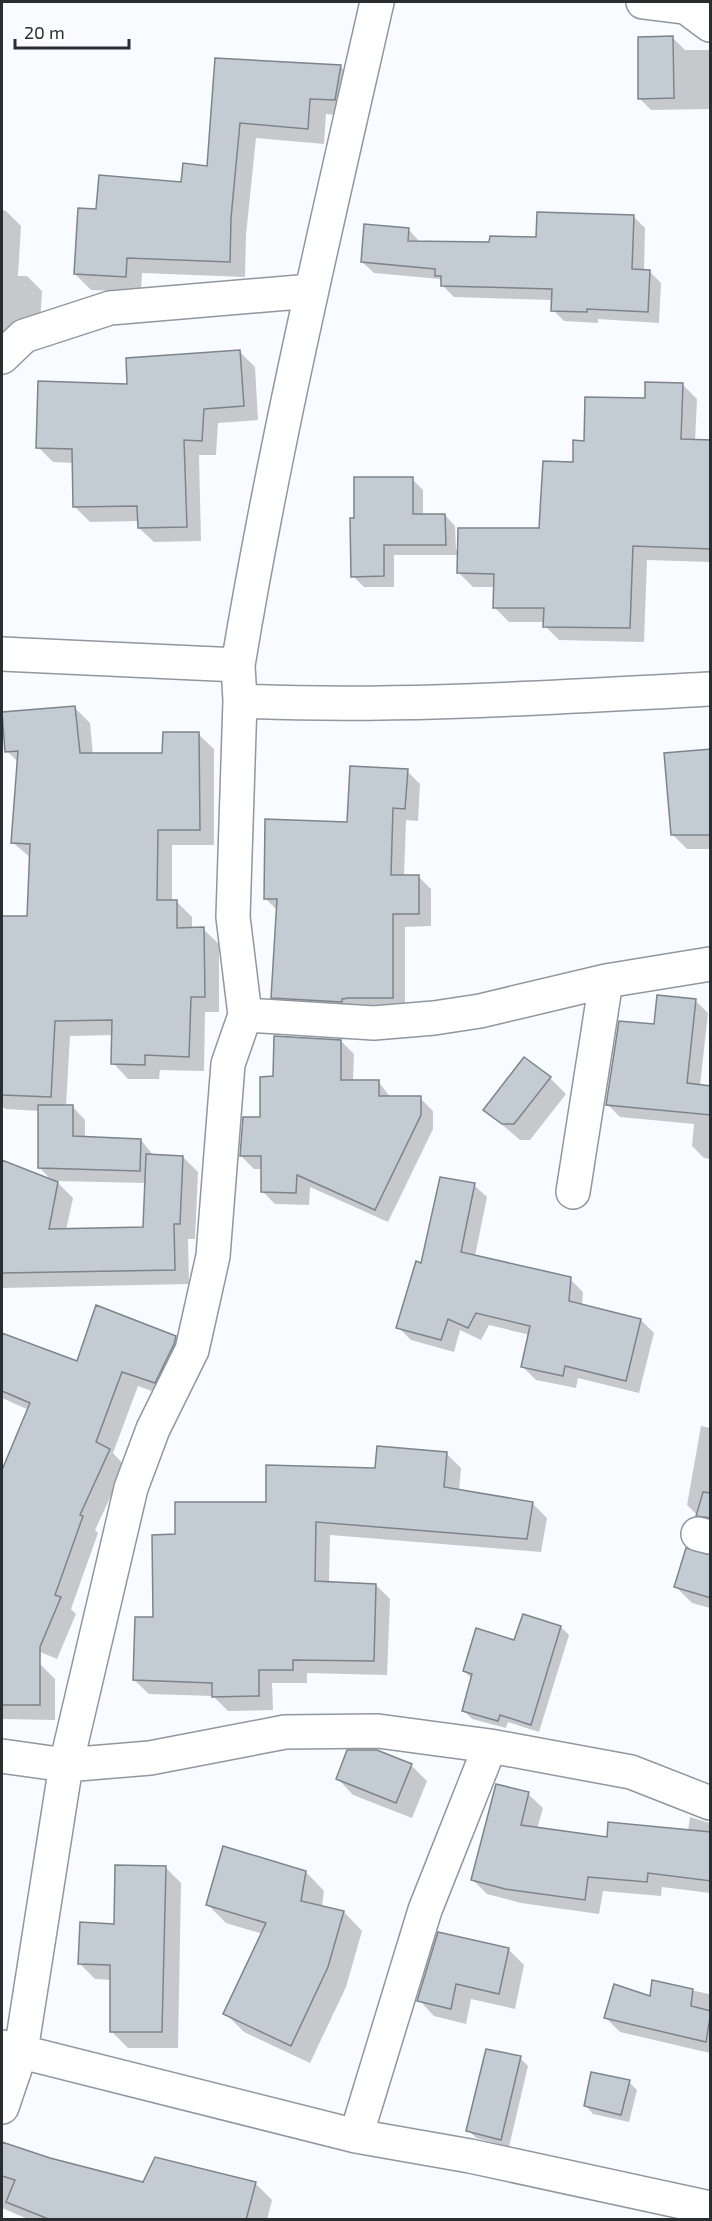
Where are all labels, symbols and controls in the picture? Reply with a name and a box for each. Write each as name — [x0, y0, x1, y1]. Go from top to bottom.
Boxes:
scale bar — [15, 12, 129, 50]
text: 20 m — [24, 21, 65, 43]

